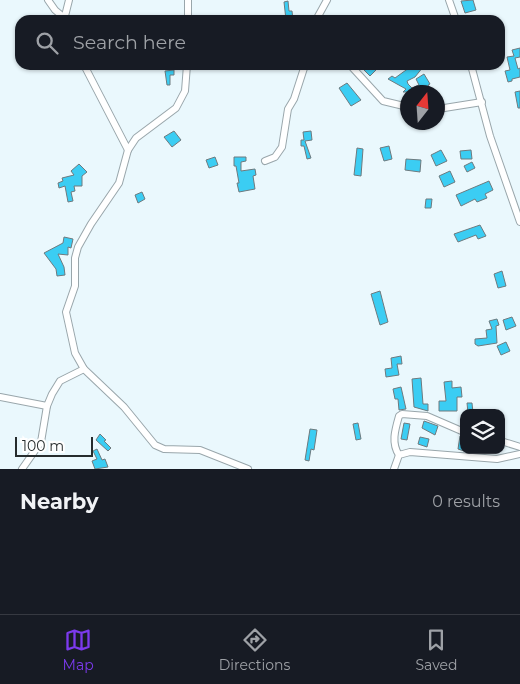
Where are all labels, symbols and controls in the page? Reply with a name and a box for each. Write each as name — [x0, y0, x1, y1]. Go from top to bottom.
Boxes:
search box — [15, 15, 505, 70]
icon: search — [33, 29, 61, 57]
text: Search here — [73, 31, 186, 54]
north arrow — [400, 85, 445, 130]
map controls — [460, 409, 505, 454]
button: layers — [460, 409, 505, 454]
scale bar — [15, 434, 92, 457]
text: 100 m — [22, 437, 64, 455]
text: Nearby — [20, 489, 99, 514]
text: 0 results — [432, 492, 500, 511]
tab: Map — [63, 626, 94, 674]
tab: Directions — [219, 626, 290, 674]
tab: Saved — [415, 626, 457, 674]

